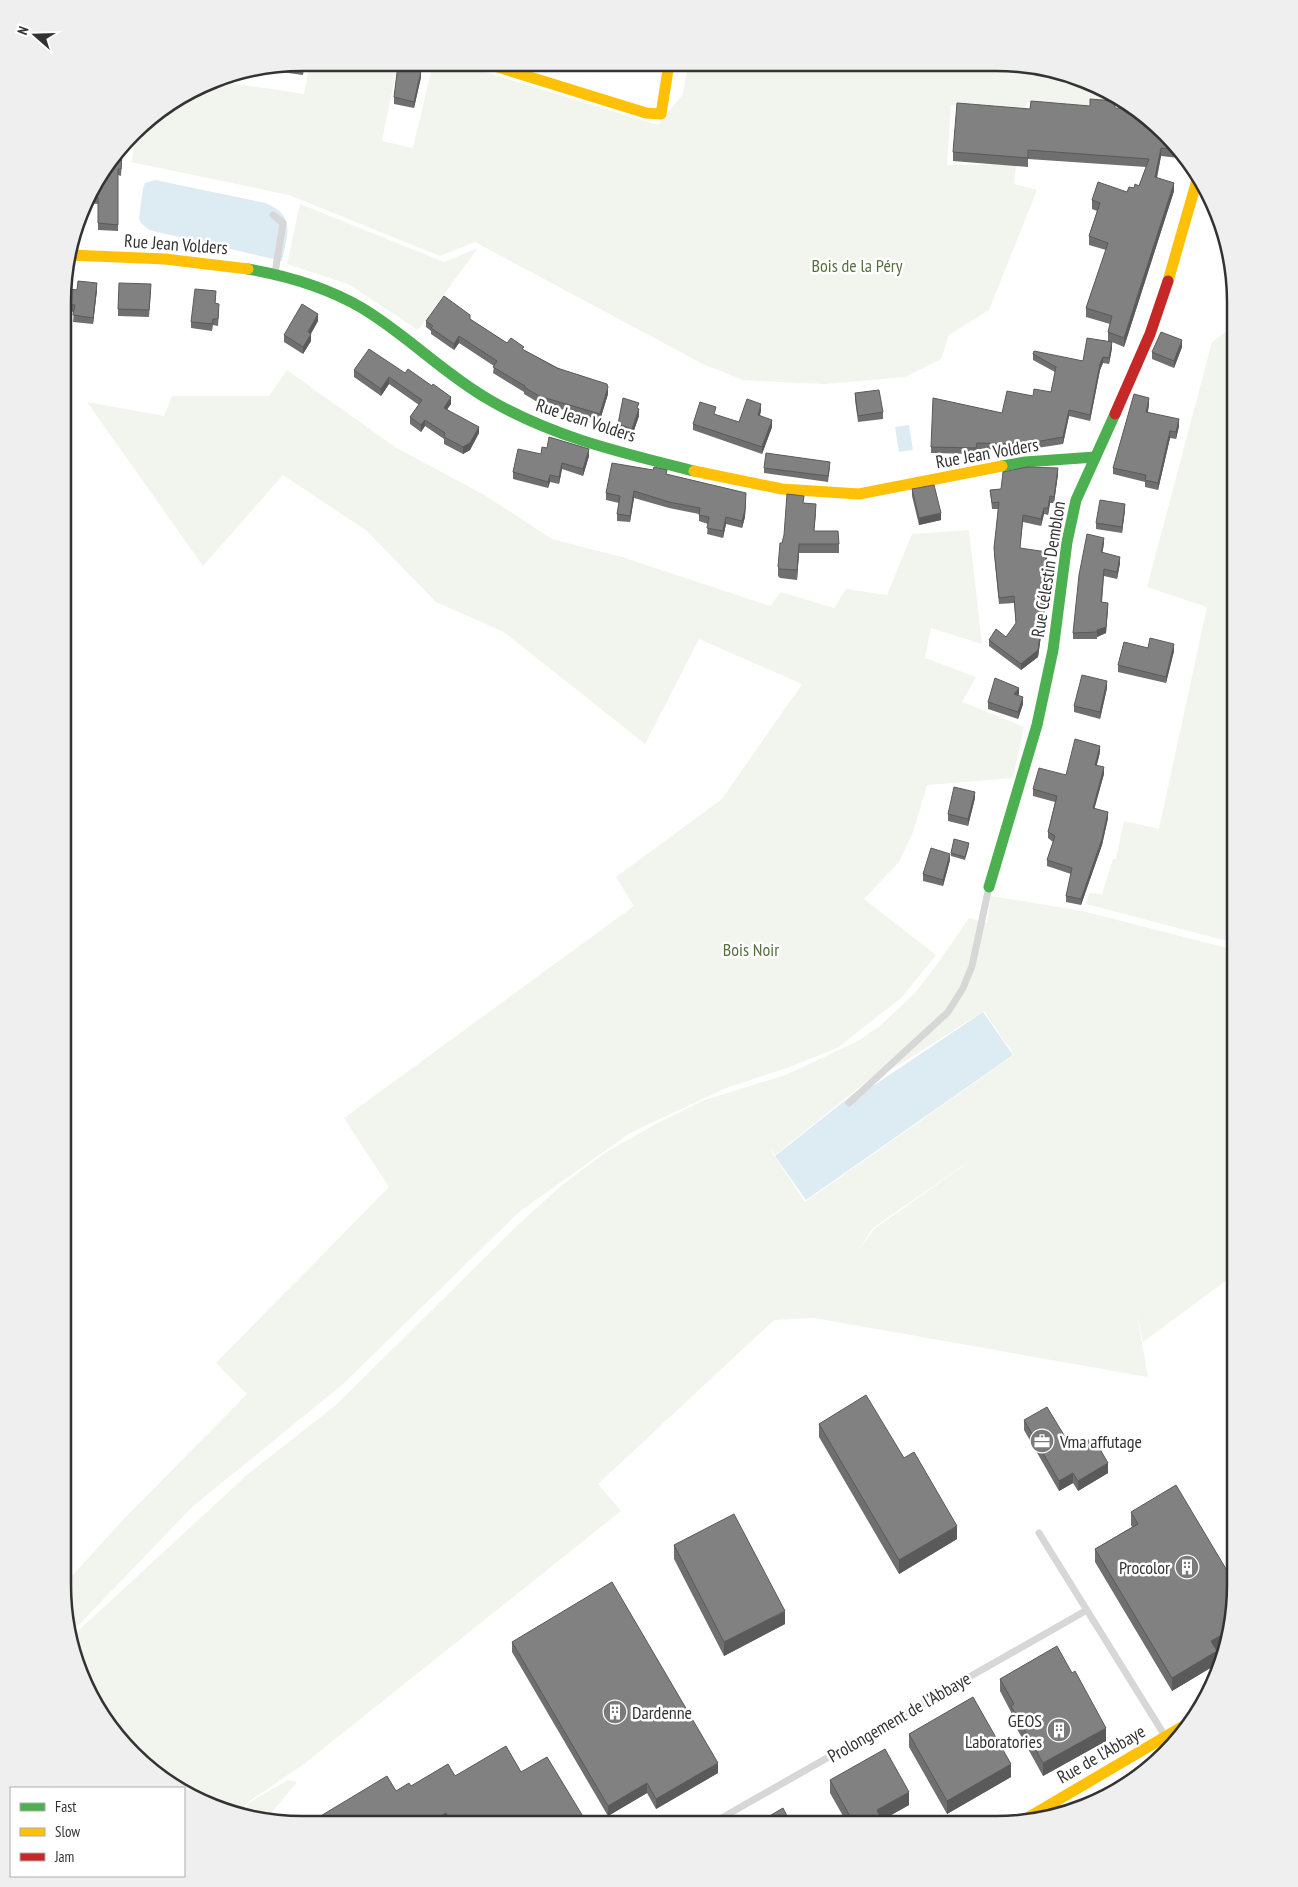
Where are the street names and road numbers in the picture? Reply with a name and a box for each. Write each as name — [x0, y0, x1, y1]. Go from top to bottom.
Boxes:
street label: Rue Jean Volders — [124, 229, 228, 259]
street label: Rue Jean Volders — [533, 393, 639, 447]
street label: Rue Jean Volders — [934, 433, 1040, 473]
street label: Rue Célestin Demblon — [1026, 499, 1070, 639]
street label: Prolongement de l'Abbaye — [823, 1667, 975, 1767]
street label: Rue de l'Abbaye — [1053, 1720, 1149, 1788]

